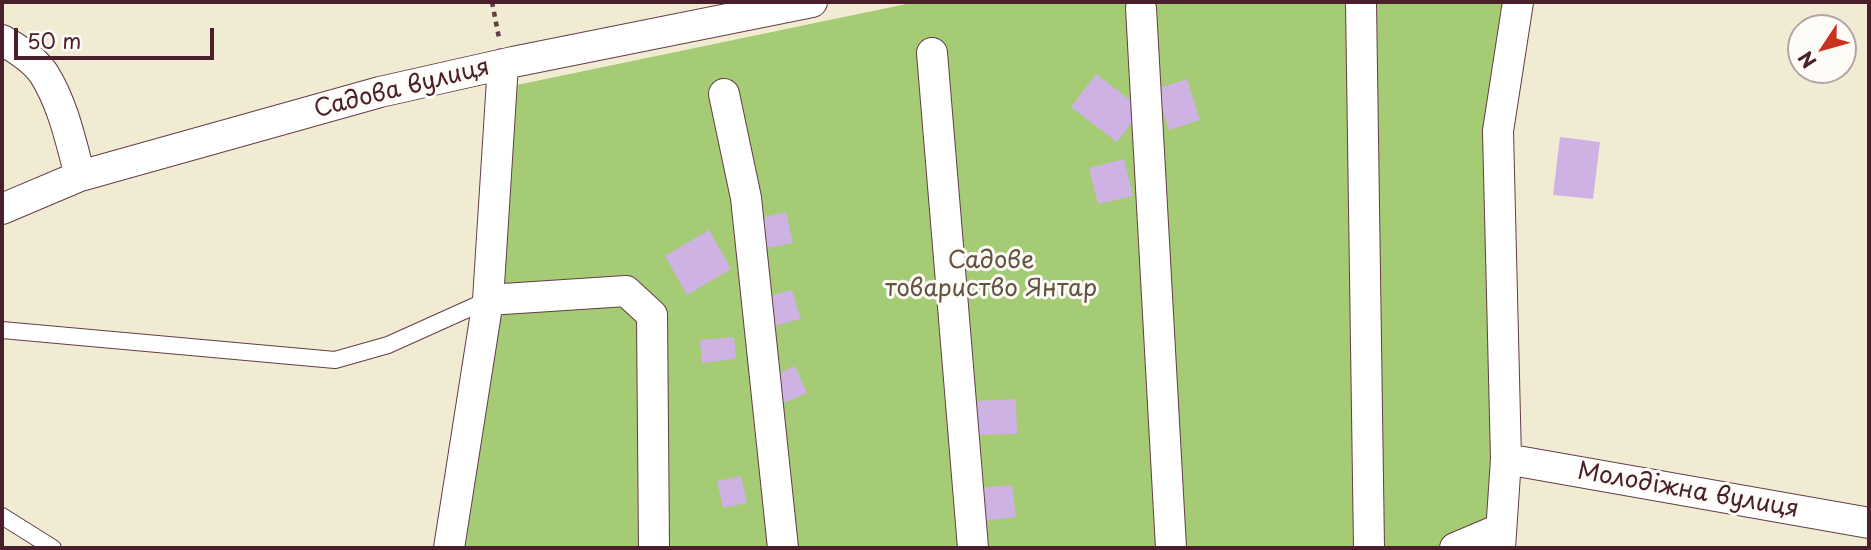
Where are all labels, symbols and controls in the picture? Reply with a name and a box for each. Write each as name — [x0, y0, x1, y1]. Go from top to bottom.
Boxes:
scale bar — [18, 14, 217, 58]
north arrow — [1787, 14, 1857, 84]
text: 50 m — [27, 24, 81, 56]
text: N — [1791, 46, 1822, 74]
street label: Садова вулиця — [311, 53, 493, 125]
park label: Садове товариство Янтар — [885, 247, 1097, 303]
street label: Молодіжна вулиця — [1575, 457, 1801, 525]

